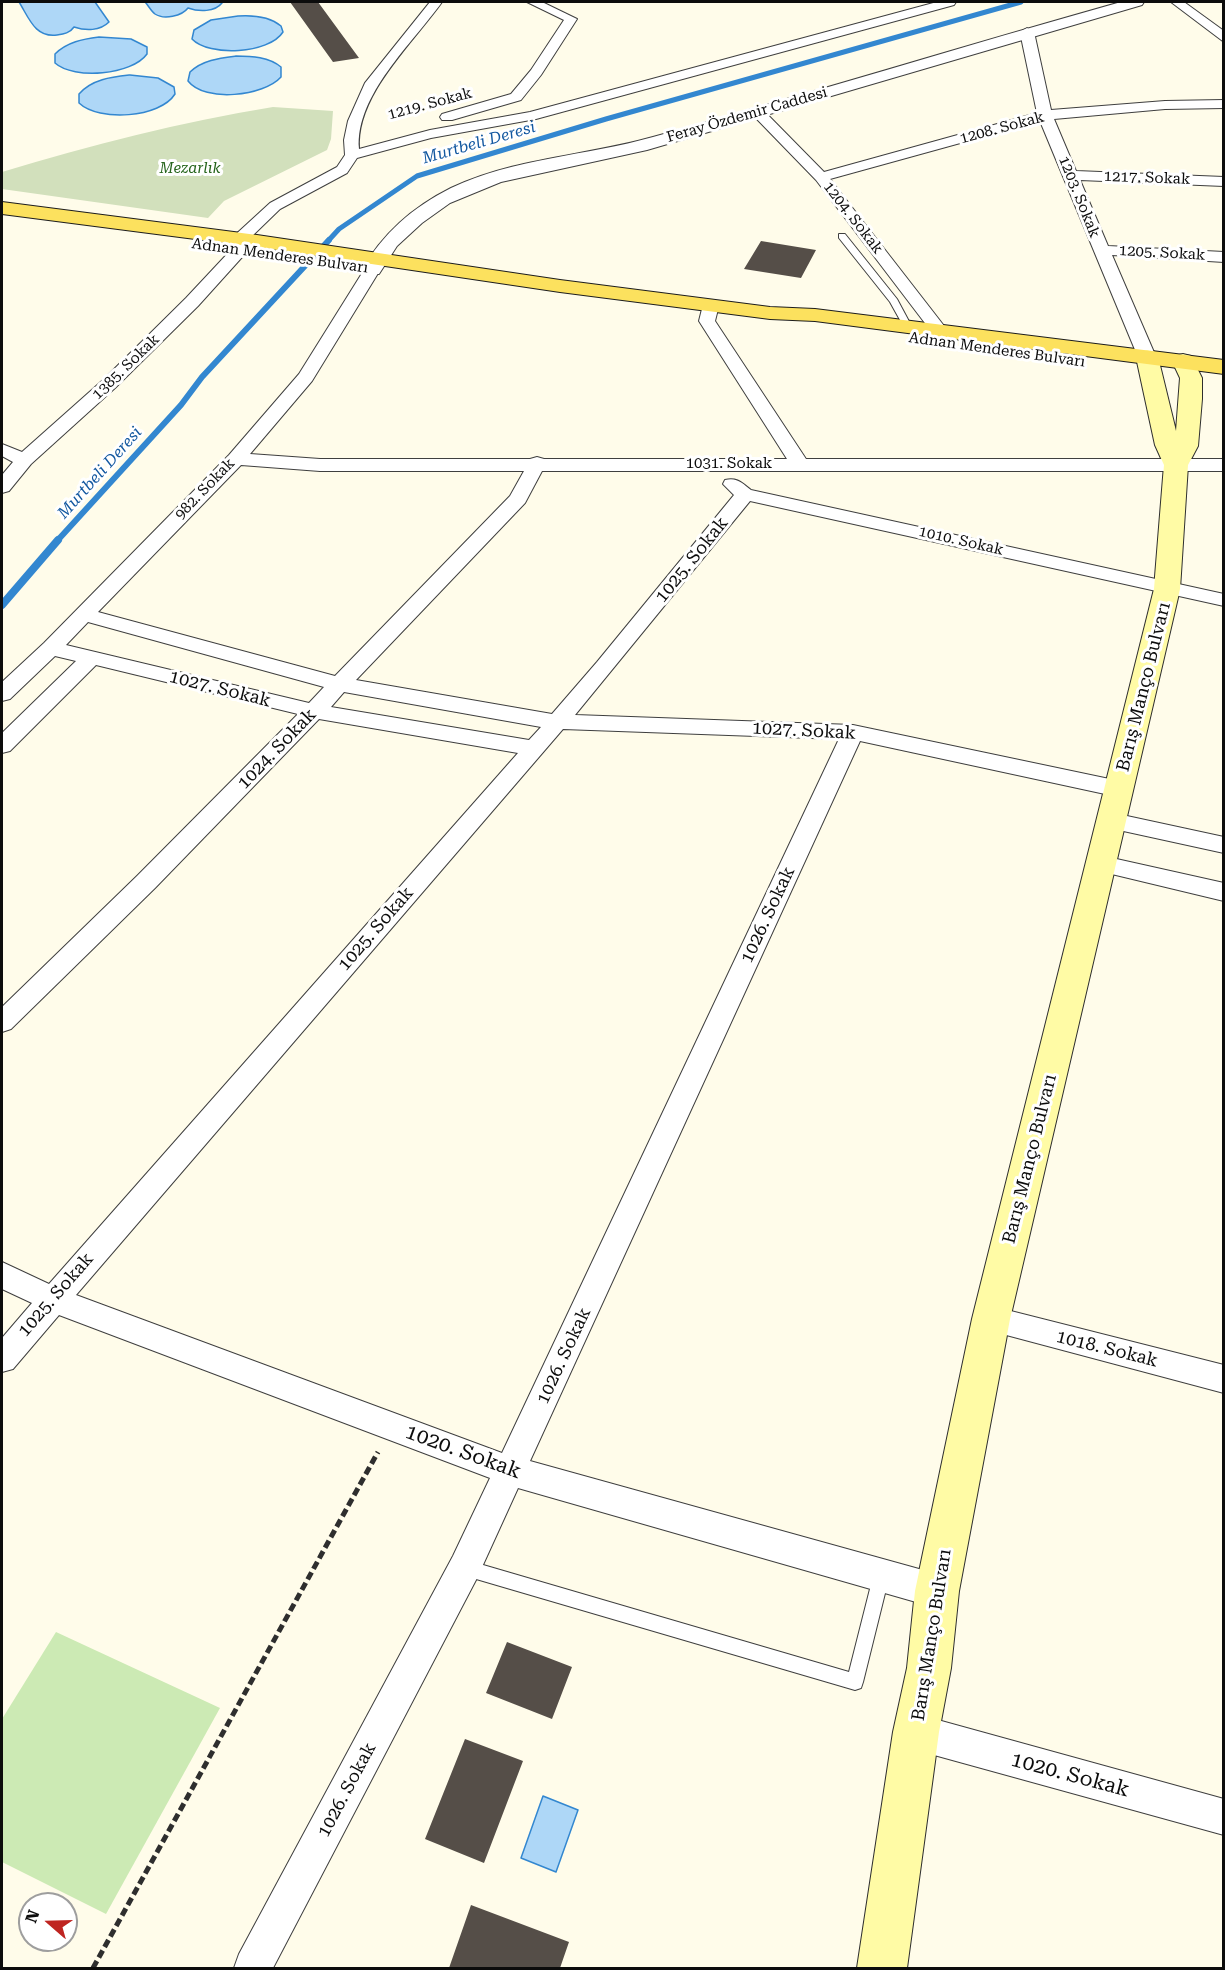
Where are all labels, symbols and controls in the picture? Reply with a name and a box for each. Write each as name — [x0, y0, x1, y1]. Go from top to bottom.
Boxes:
street label: Feray Özdemir Caddesi — [665, 83, 829, 147]
street label: 1219. Sokak — [386, 84, 474, 124]
street label: 1208. Sokak — [958, 108, 1046, 148]
water label: Murtbeli Deresi — [420, 118, 538, 168]
street label: 1203. Sokak — [1054, 153, 1104, 241]
park label: Mezarlık — [159, 160, 221, 178]
street label: 1217. Sokak — [1103, 167, 1191, 189]
street label: 1204. Sokak — [819, 178, 887, 258]
street label: Adnan Menderes Bulvarı — [191, 235, 369, 277]
street label: 1205. Sokak — [1118, 242, 1206, 264]
street label: Adnan Menderes Bulvarı — [908, 329, 1086, 371]
street label: 1385. Sokak — [89, 330, 163, 404]
water label: Murtbeli Deresi — [54, 423, 146, 523]
street label: 982. Sokak — [171, 455, 239, 523]
street label: 1031. Sokak — [686, 455, 772, 473]
street label: 1025. Sokak — [651, 513, 733, 607]
street label: 1010. Sokak — [917, 522, 1005, 560]
street label: Barış Manço Bulvarı — [1113, 600, 1175, 774]
street label: 1027. Sokak — [167, 666, 273, 712]
street label: 1024. Sokak — [233, 704, 321, 794]
street label: 1027. Sokak — [752, 717, 856, 745]
street label: 1026. Sokak — [736, 863, 800, 967]
street label: 1025. Sokak — [334, 883, 418, 975]
street label: Barış Manço Bulvarı — [999, 1072, 1061, 1246]
street label: 1025. Sokak — [14, 1249, 98, 1341]
street label: 1026. Sokak — [532, 1304, 596, 1408]
street label: 1018. Sokak — [1054, 1326, 1160, 1372]
street label: 1020. Sokak — [402, 1419, 524, 1485]
street label: Barış Manço Bulvarı — [908, 1548, 956, 1722]
street label: 1026. Sokak — [313, 1739, 381, 1841]
street label: 1020. Sokak — [1008, 1747, 1132, 1803]
north arrow — [18, 1892, 78, 1952]
text: N — [21, 1907, 44, 1925]

